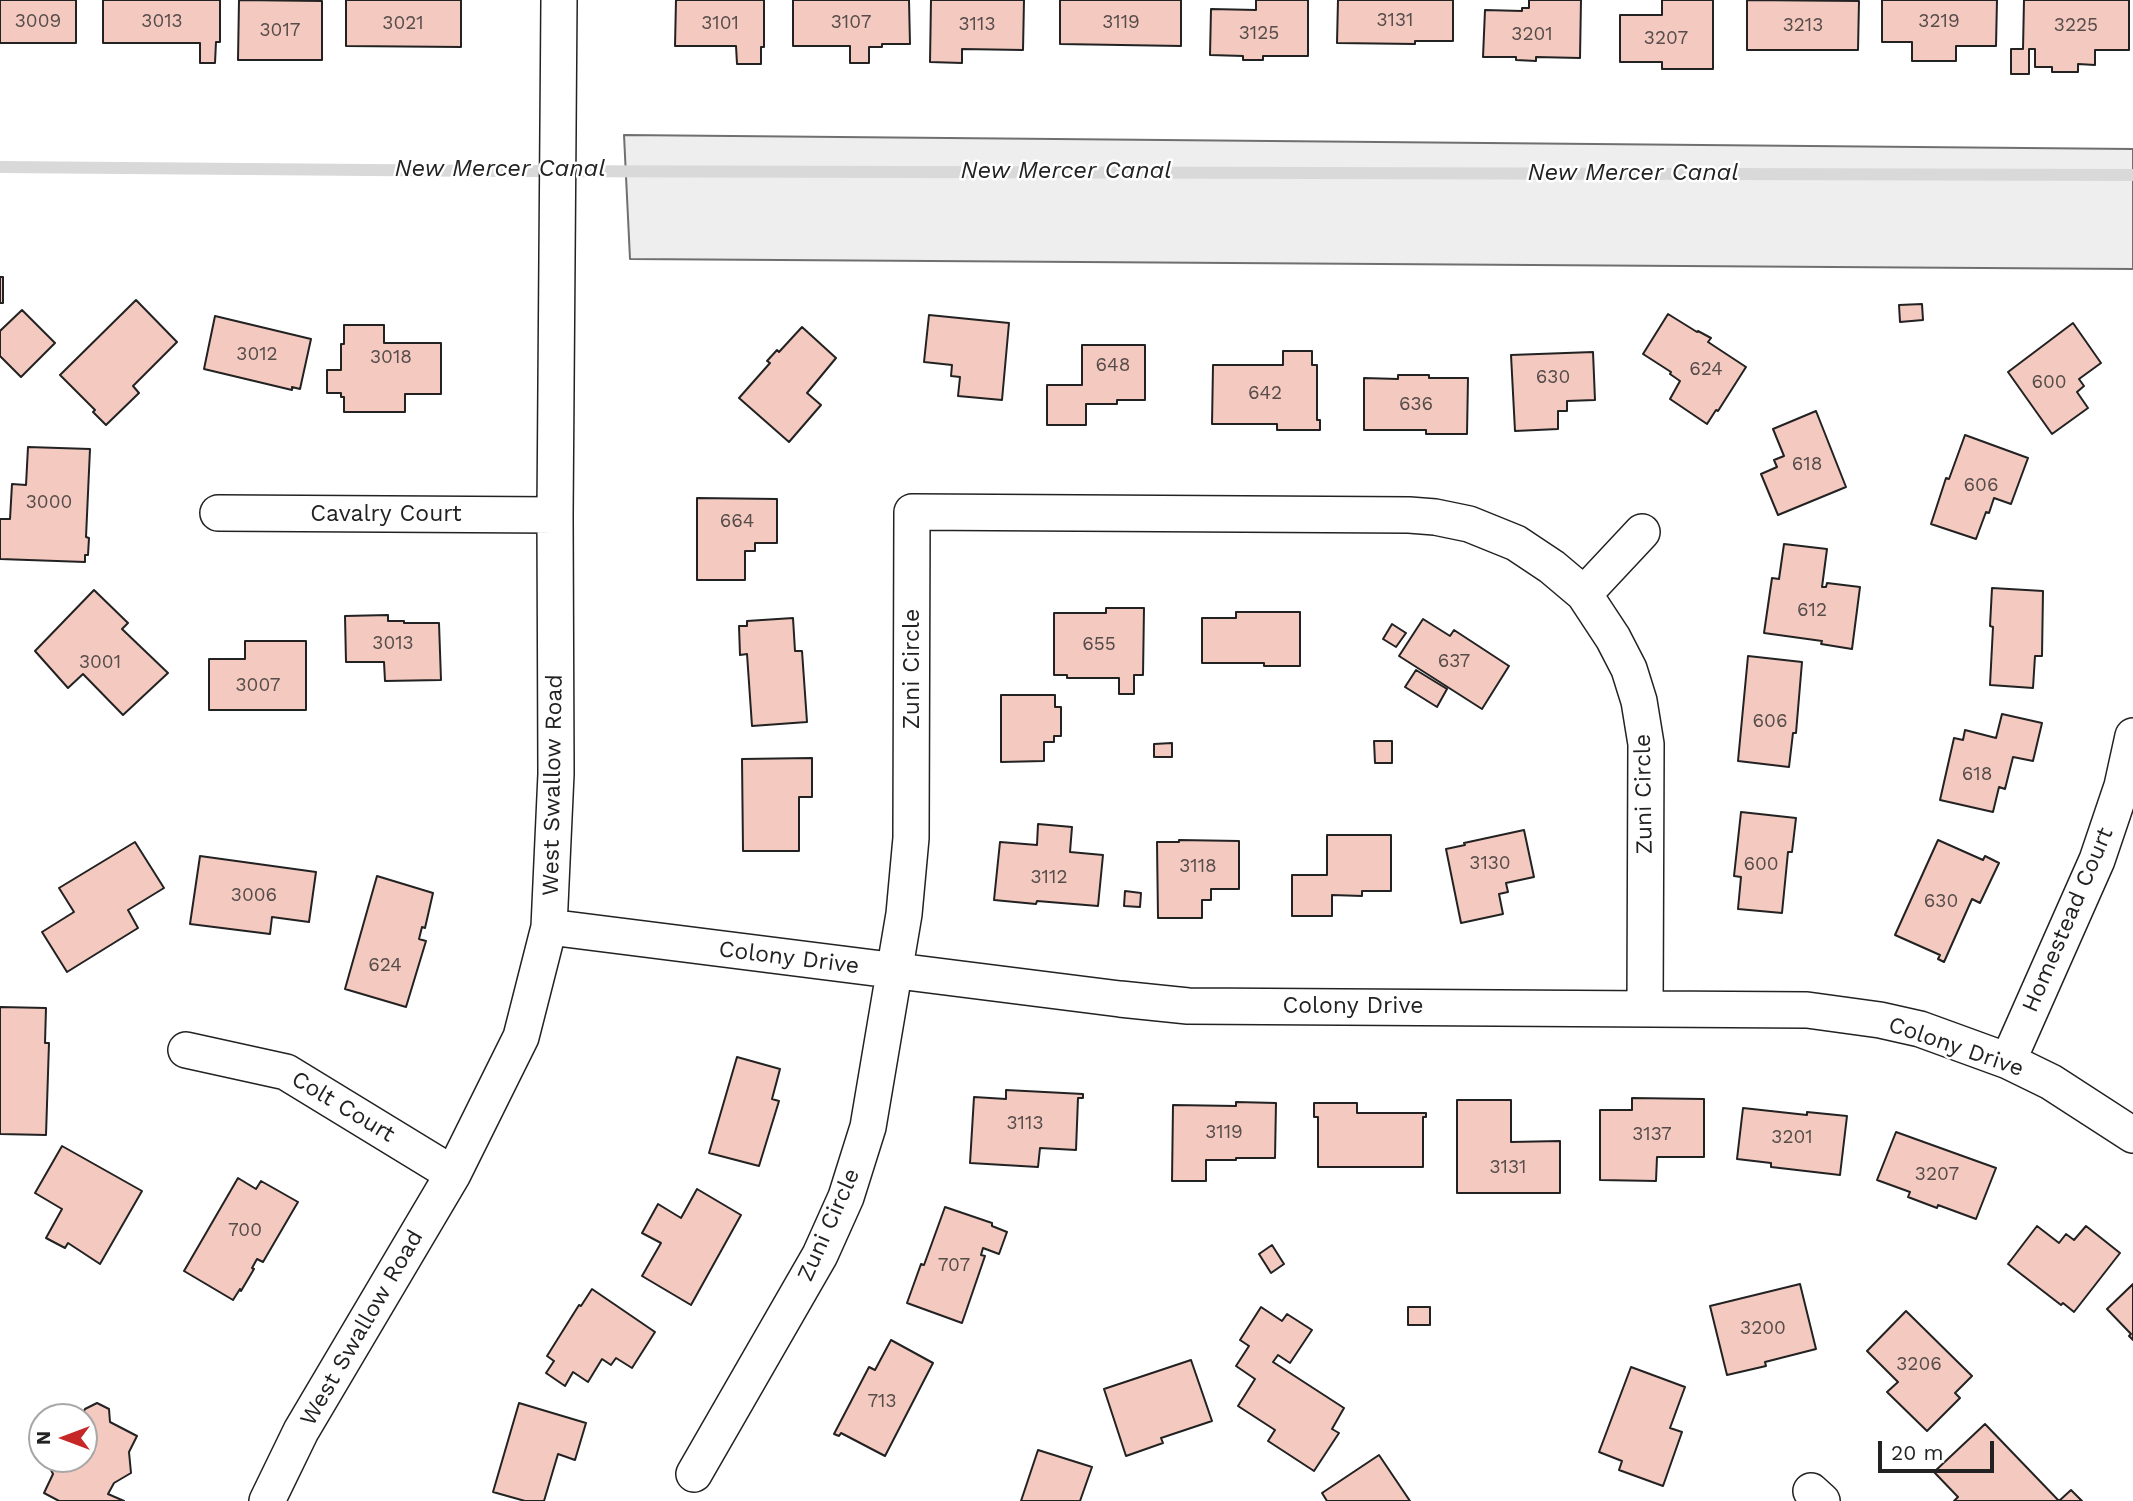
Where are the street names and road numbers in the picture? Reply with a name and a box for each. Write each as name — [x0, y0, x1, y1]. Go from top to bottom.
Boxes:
street label: Cavalry Court — [310, 500, 462, 528]
street label: Zuni Circle — [898, 609, 926, 729]
street label: West Swallow Road — [537, 674, 569, 896]
street label: Zuni Circle — [1629, 733, 1659, 855]
street label: Homestead Court — [2017, 823, 2119, 1017]
street label: Colony Drive — [717, 936, 861, 980]
street label: Colony Drive — [1282, 992, 1424, 1020]
street label: Colony Drive — [1885, 1011, 2027, 1083]
street label: Colt Court — [286, 1065, 400, 1149]
street label: Zuni Circle — [792, 1164, 866, 1286]
street label: West Swallow Road — [295, 1225, 429, 1431]

